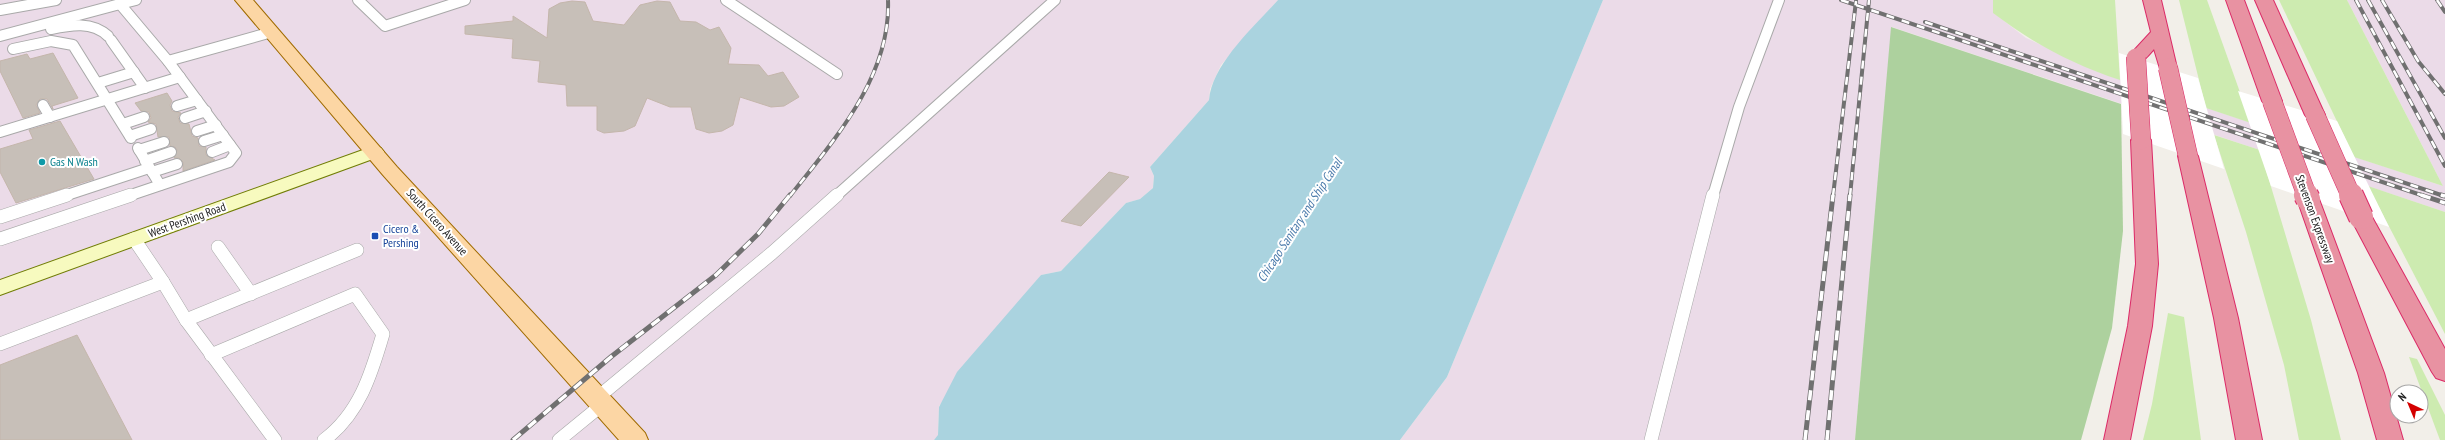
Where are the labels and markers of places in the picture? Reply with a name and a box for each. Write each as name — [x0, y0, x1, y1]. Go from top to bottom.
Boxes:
place label: Gas N Wash — [50, 154, 98, 169]
marker: Gas N Wash — [37, 157, 47, 167]
place label: Cicero & Pershing — [383, 221, 419, 250]
marker: Cicero & Pershing — [370, 231, 380, 241]

